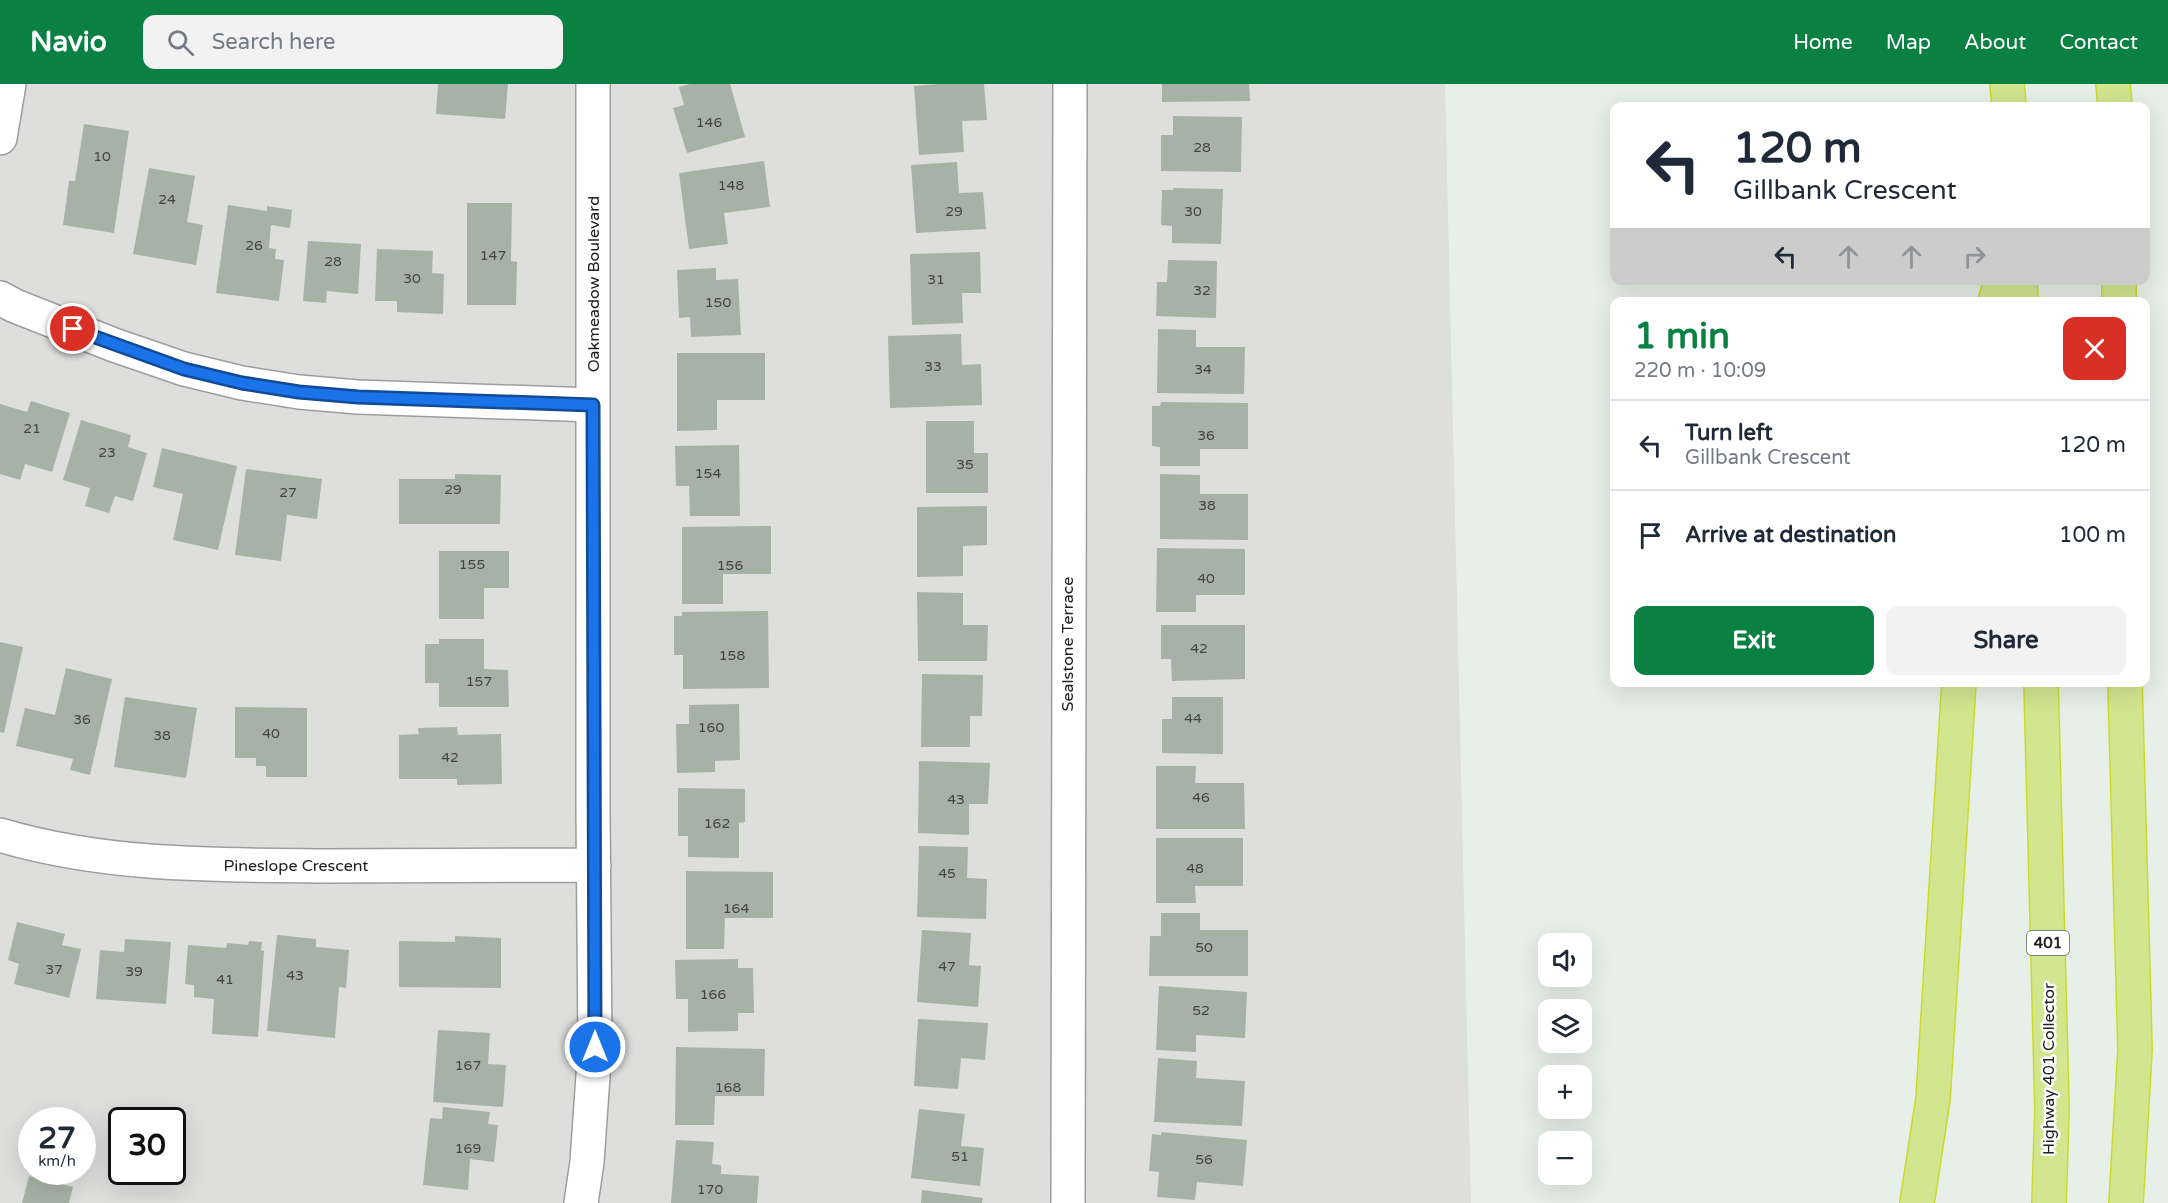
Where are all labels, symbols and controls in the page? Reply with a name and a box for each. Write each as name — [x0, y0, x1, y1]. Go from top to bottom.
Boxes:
search box — [143, 15, 563, 69]
text: Navio — [30, 25, 107, 59]
icon: search — [164, 26, 197, 59]
text: Search here — [212, 29, 336, 55]
text: Home — [1793, 30, 1853, 55]
text: Map — [1886, 30, 1931, 55]
text: About — [1964, 30, 2026, 55]
text: Contact — [2059, 30, 2138, 55]
house number: 146 — [696, 114, 722, 131]
text: 120 m — [1733, 123, 1862, 174]
icon: left — [1634, 126, 1712, 204]
house number: 28 — [1193, 139, 1211, 156]
house number: 10 — [93, 148, 111, 165]
text: Gillbank Crescent — [1733, 174, 1957, 207]
house number: 148 — [718, 177, 744, 194]
house number: 24 — [158, 191, 176, 208]
street label: Oakmeadow Boulevard — [584, 196, 604, 372]
house number: 29 — [945, 203, 963, 220]
house number: 30 — [1184, 203, 1202, 220]
house number: 26 — [245, 237, 263, 254]
icon: left — [1769, 240, 1802, 273]
icon: ahead — [1832, 240, 1865, 273]
icon: ahead — [1895, 240, 1928, 273]
icon: right — [1958, 240, 1991, 273]
house number: 147 — [480, 247, 506, 264]
house number: 28 — [324, 253, 342, 270]
house number: 30 — [403, 270, 421, 287]
house number: 31 — [927, 271, 945, 288]
house number: 32 — [1193, 282, 1211, 299]
house number: 150 — [705, 294, 731, 311]
pin — [47, 303, 98, 354]
icon: arrive — [56, 312, 89, 345]
text: 1 min — [1634, 315, 1730, 358]
button: close — [2063, 317, 2126, 380]
house number: 33 — [924, 358, 942, 375]
text: 220 m · 10:09 — [1634, 359, 1766, 383]
house number: 34 — [1194, 361, 1212, 378]
house number: 21 — [23, 420, 41, 437]
text: Turn left — [1685, 420, 1773, 446]
house number: 36 — [1197, 427, 1215, 444]
icon: left — [1634, 429, 1667, 462]
text: 120 m — [2059, 432, 2126, 458]
house number: 23 — [98, 444, 116, 461]
text: Gillbank Crescent — [1685, 446, 1851, 470]
house number: 35 — [956, 456, 974, 473]
house number: 154 — [695, 465, 721, 482]
house number: 29 — [444, 481, 462, 498]
house number: 27 — [279, 484, 297, 501]
house number: 38 — [1198, 497, 1216, 514]
icon: arrive — [1634, 519, 1667, 552]
text: Arrive at destination — [1685, 522, 1896, 548]
text: 100 m — [2059, 522, 2126, 548]
house number: 155 — [459, 556, 485, 573]
house number: 156 — [717, 557, 743, 574]
house number: 40 — [1197, 570, 1215, 587]
street label: Sealstone Terrace — [1058, 577, 1078, 711]
button: Exit — [1634, 606, 1874, 675]
button: Share — [1886, 606, 2126, 675]
house number: 42 — [1190, 640, 1208, 657]
house number: 158 — [719, 647, 745, 664]
house number: 157 — [466, 673, 492, 690]
house number: 44 — [1184, 710, 1202, 727]
house number: 36 — [73, 711, 91, 728]
house number: 160 — [698, 719, 724, 736]
house number: 40 — [262, 725, 280, 742]
house number: 38 — [153, 727, 171, 744]
house number: 42 — [441, 749, 459, 766]
house number: 46 — [1192, 789, 1210, 806]
house number: 43 — [947, 791, 965, 808]
house number: 162 — [704, 815, 730, 832]
street label: Pineslope Crescent — [224, 856, 368, 876]
house number: 48 — [1186, 860, 1204, 877]
house number: 45 — [938, 865, 956, 882]
house number: 164 — [723, 900, 749, 917]
road number: 401 — [2027, 931, 2069, 955]
map controls — [1538, 933, 1592, 1185]
button: sound — [1538, 933, 1592, 987]
house number: 50 — [1195, 939, 1213, 956]
house number: 47 — [938, 958, 956, 975]
house number: 37 — [45, 961, 63, 978]
house number: 39 — [125, 963, 143, 980]
house number: 43 — [286, 967, 304, 984]
house number: 41 — [216, 971, 234, 988]
street label: Highway 401 Collector — [2039, 982, 2059, 1155]
house number: 166 — [700, 986, 726, 1003]
button: layers — [1538, 999, 1592, 1053]
house number: 52 — [1192, 1002, 1210, 1019]
position arrow — [563, 1015, 627, 1079]
house number: 167 — [455, 1057, 481, 1074]
button: + — [1538, 1065, 1592, 1119]
house number: 168 — [715, 1079, 741, 1096]
speed limit sign: 30 — [108, 1107, 186, 1185]
text: 27 — [38, 1120, 76, 1157]
button: − — [1538, 1131, 1592, 1185]
house number: 169 — [455, 1140, 481, 1157]
house number: 51 — [951, 1148, 969, 1165]
house number: 56 — [1195, 1151, 1213, 1168]
text: km/h — [38, 1152, 76, 1170]
house number: 170 — [697, 1181, 723, 1198]

